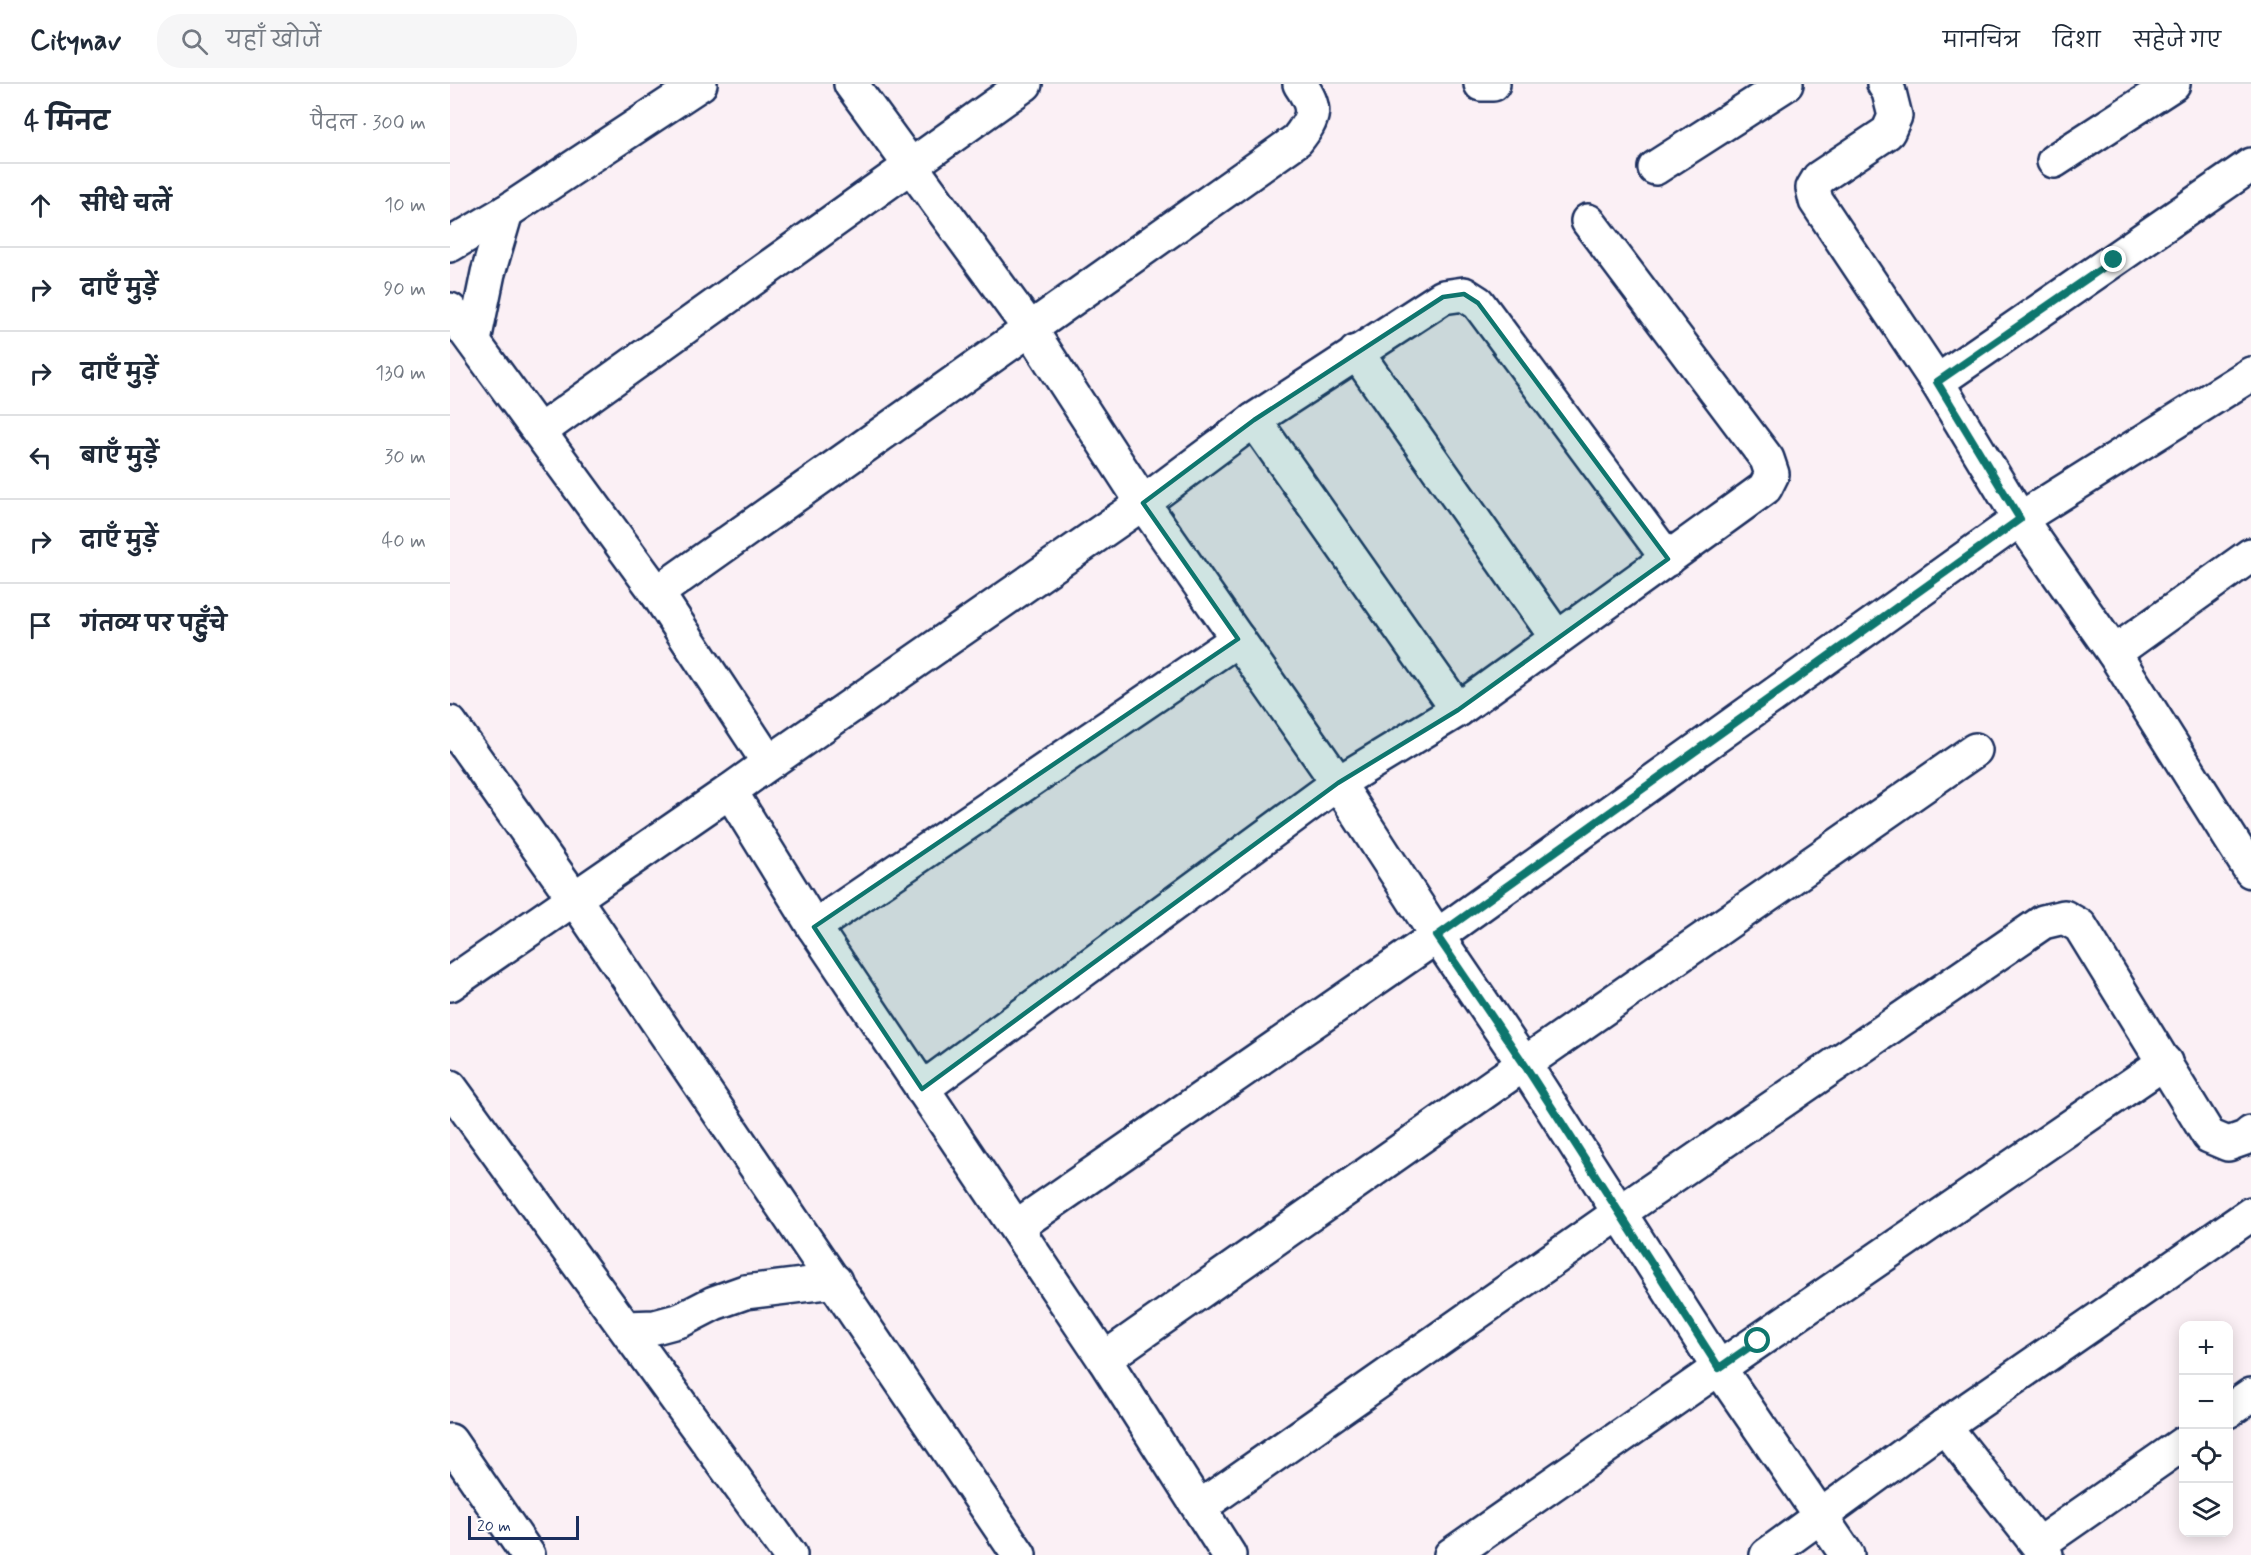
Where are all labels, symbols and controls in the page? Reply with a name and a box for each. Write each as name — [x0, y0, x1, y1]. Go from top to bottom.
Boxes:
search box — [157, 14, 577, 68]
text: Citynav — [30, 23, 121, 60]
icon: search — [178, 25, 211, 58]
text: यहाँ खोजें — [226, 27, 321, 55]
text: मानचित्र — [1943, 27, 2020, 55]
text: दिशा — [2053, 27, 2100, 55]
text: सहेजे गए — [2133, 27, 2221, 55]
text: 4 मिनट — [24, 106, 109, 140]
text: पैदल · 300 m — [311, 110, 426, 137]
icon: ahead — [24, 189, 57, 222]
text: सीधे चलें — [81, 191, 171, 219]
text: 10 m — [384, 192, 426, 219]
route end — [2100, 246, 2126, 272]
icon: right — [24, 273, 57, 306]
text: दाएँ मुड़ें — [81, 275, 158, 303]
text: 90 m — [383, 276, 426, 303]
icon: right — [24, 357, 57, 390]
text: दाएँ मुड़ें — [81, 359, 158, 387]
text: 130 m — [375, 360, 426, 387]
icon: left — [24, 441, 57, 474]
text: बाएँ मुड़ें — [81, 443, 159, 471]
text: 30 m — [384, 444, 426, 471]
icon: right — [24, 525, 57, 558]
text: दाएँ मुड़ें — [81, 527, 158, 555]
text: 40 m — [382, 528, 426, 555]
icon: arrive — [24, 609, 57, 642]
text: गंतव्य पर पहुँचे — [81, 611, 227, 639]
map controls — [2179, 1321, 2233, 1537]
button: + — [2179, 1321, 2233, 1375]
route start — [1744, 1327, 1770, 1353]
button: − — [2179, 1375, 2233, 1429]
button: locate — [2179, 1429, 2233, 1483]
button: layers — [2179, 1483, 2233, 1537]
scale bar — [468, 1513, 579, 1540]
text: 20 m — [477, 1516, 511, 1537]

